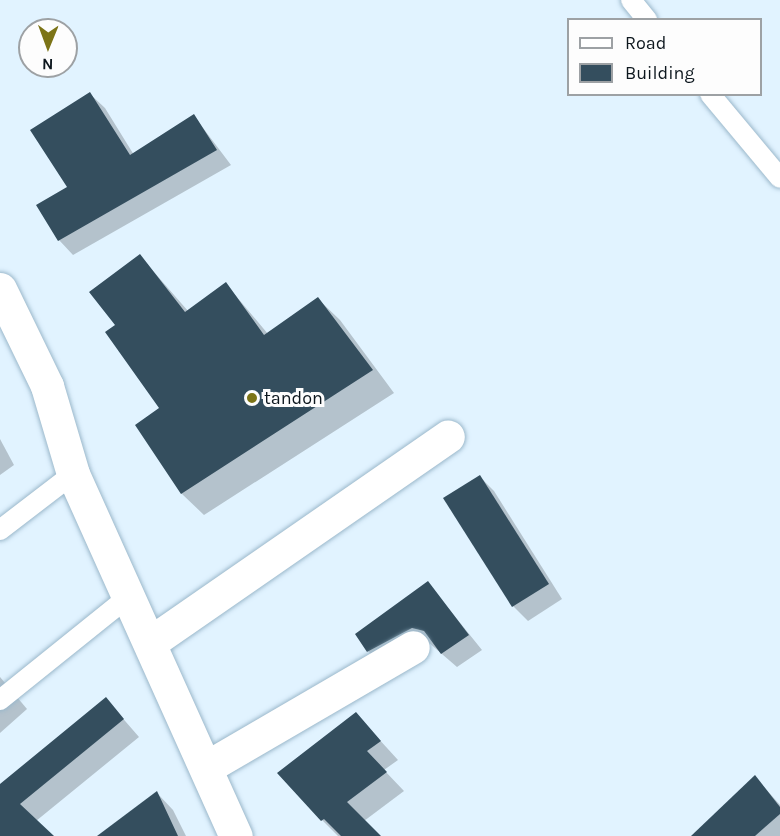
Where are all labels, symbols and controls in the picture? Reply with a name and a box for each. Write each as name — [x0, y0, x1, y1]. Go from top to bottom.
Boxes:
north arrow — [18, 18, 78, 78]
legend — [567, 18, 762, 96]
text: Road — [625, 32, 666, 54]
text: N — [42, 55, 54, 74]
text: Building — [625, 62, 695, 84]
place label: tandon — [264, 387, 323, 409]
marker: tandon — [245, 391, 259, 405]

